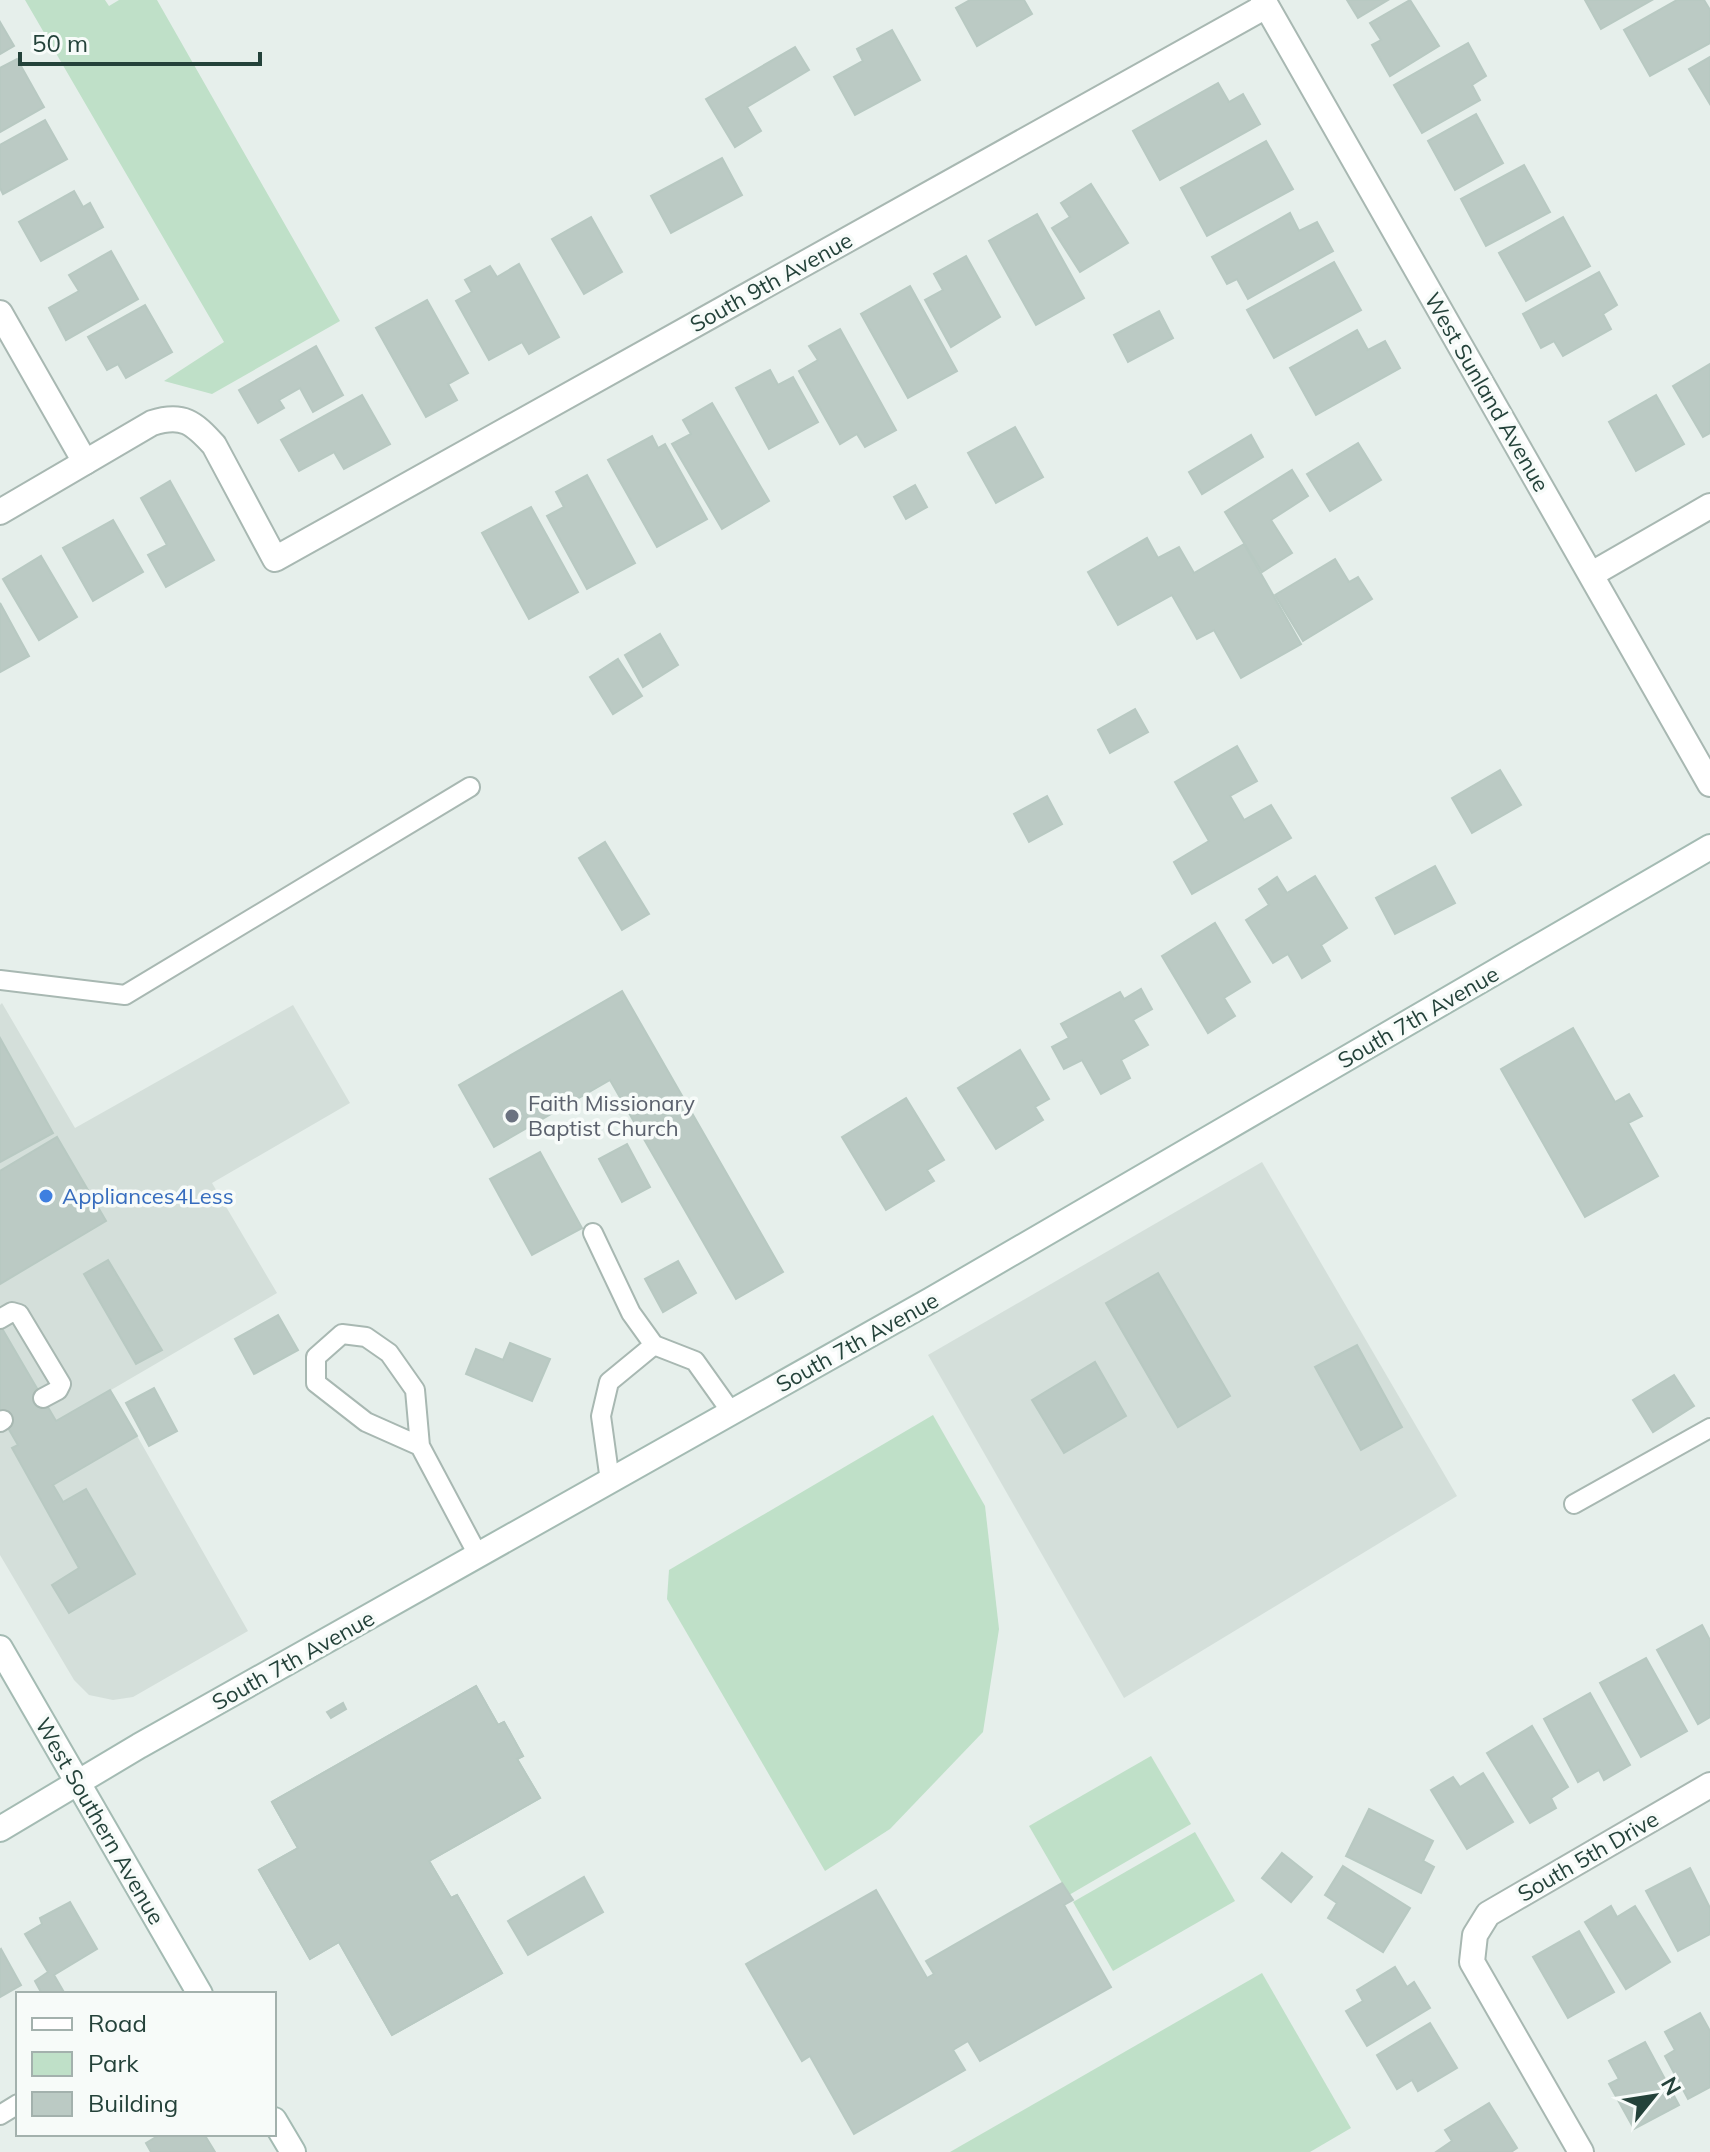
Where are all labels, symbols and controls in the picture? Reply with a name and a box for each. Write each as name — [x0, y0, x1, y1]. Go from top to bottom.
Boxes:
scale bar — [20, 16, 260, 66]
text: 50 m — [32, 28, 88, 58]
street label: South 9th Avenue — [685, 226, 857, 338]
street label: West Sunland Avenue — [1418, 287, 1556, 497]
street label: South 7th Avenue — [1332, 960, 1504, 1074]
place label: Faith Missionary Baptist Church — [528, 1089, 695, 1142]
marker: Faith Missionary Baptist Church — [503, 1107, 521, 1125]
place label: Appliances4Less — [62, 1182, 234, 1210]
marker: Appliances4Less — [37, 1187, 55, 1205]
street label: South 7th Avenue — [771, 1286, 943, 1398]
street label: South 7th Avenue — [207, 1604, 379, 1716]
street label: West Southern Avenue — [29, 1713, 171, 1929]
street label: South 5th Drive — [1513, 1804, 1663, 1908]
legend — [16, 1992, 276, 2136]
text: Road — [88, 2008, 147, 2038]
text: Park — [88, 2048, 139, 2078]
north arrow — [1614, 2056, 1694, 2136]
text: N — [1655, 2072, 1688, 2100]
text: Building — [88, 2088, 178, 2118]

